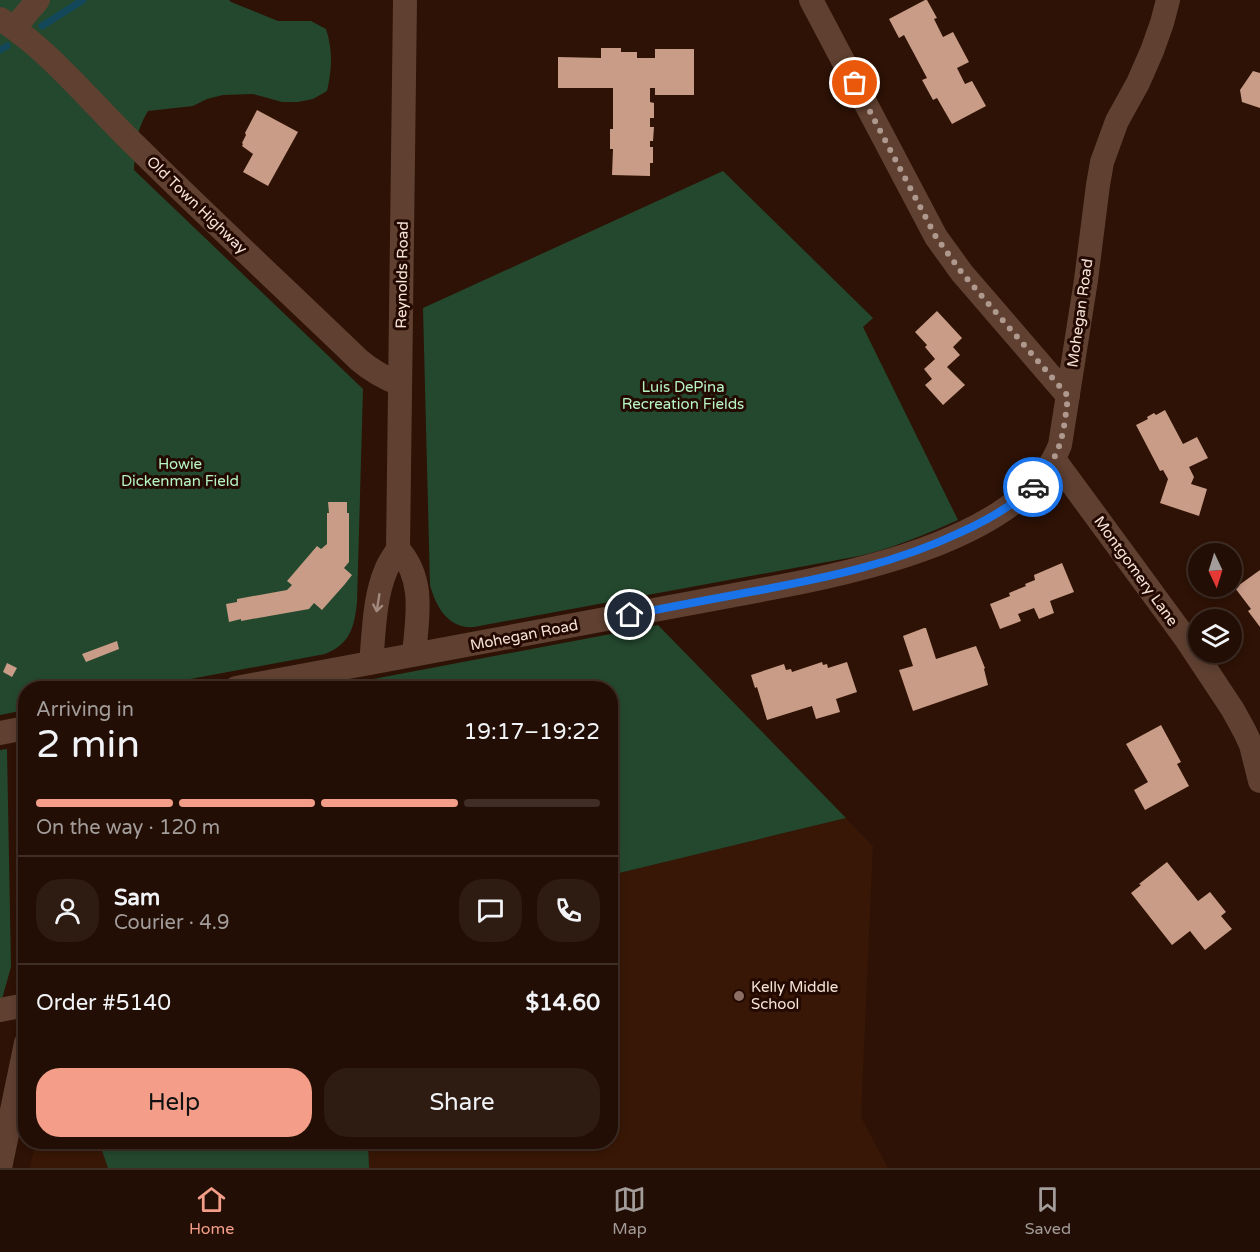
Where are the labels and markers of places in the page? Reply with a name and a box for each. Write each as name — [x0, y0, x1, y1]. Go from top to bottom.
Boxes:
pin — [829, 57, 880, 108]
pin — [604, 589, 655, 640]
place label: Kelly Middle School — [751, 978, 838, 1013]
marker: Kelly Middle School — [732, 989, 746, 1003]

